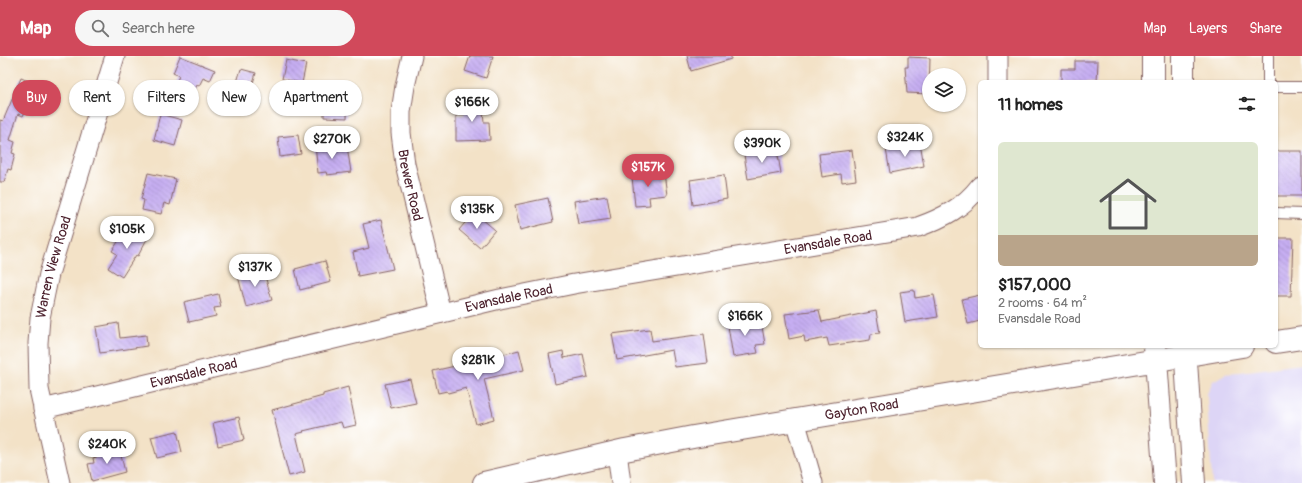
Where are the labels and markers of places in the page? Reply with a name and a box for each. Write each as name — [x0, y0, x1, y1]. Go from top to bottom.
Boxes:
pin: $166K — [444, 89, 500, 123]
pin: $324K — [877, 124, 933, 158]
pin: $270K — [304, 126, 360, 160]
pin: $390K — [734, 130, 790, 164]
pin: $157K — [620, 154, 676, 188]
pin: $135K — [449, 196, 505, 230]
pin: $105K — [99, 216, 155, 250]
pin: $137K — [227, 254, 283, 288]
pin: $166K — [717, 303, 773, 337]
pin: $281K — [450, 347, 506, 381]
pin: $240K — [79, 431, 135, 465]

